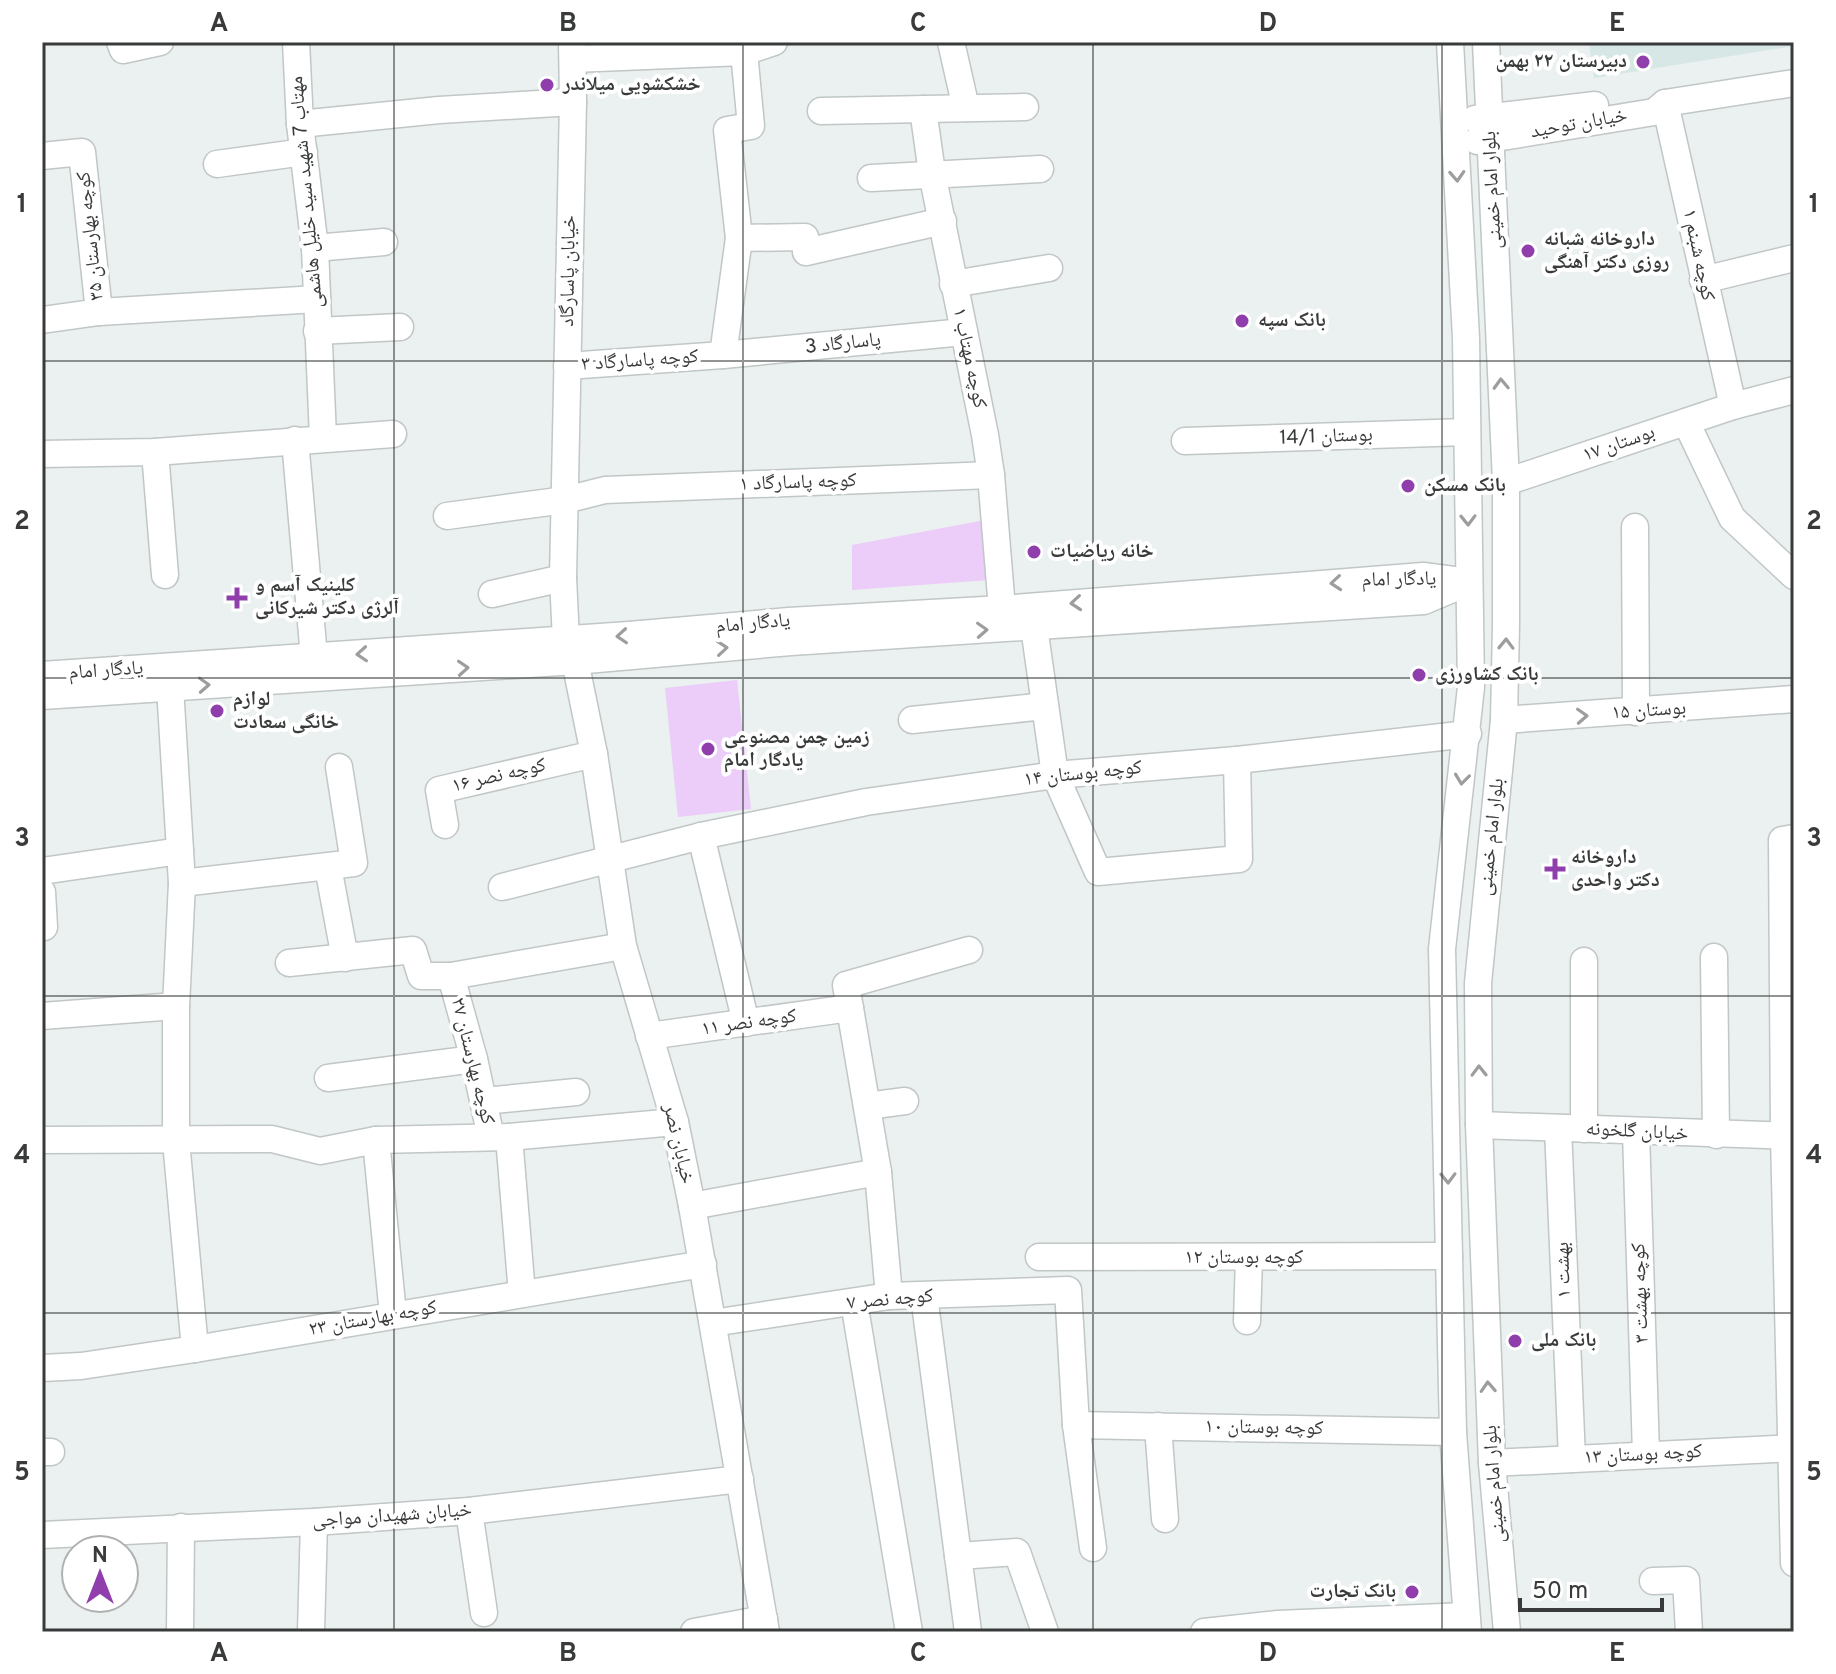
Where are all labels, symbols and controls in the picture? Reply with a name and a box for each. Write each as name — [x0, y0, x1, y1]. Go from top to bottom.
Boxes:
text: A — [210, 8, 228, 41]
text: B — [559, 8, 577, 41]
text: C — [910, 8, 926, 41]
text: D — [1259, 8, 1277, 41]
text: E — [1609, 8, 1625, 41]
place label: دبیرستان ۲۲ بهمن — [1495, 49, 1627, 75]
marker: دبیرستان ۲۲ بهمن — [1634, 53, 1652, 71]
place label: خشکشویی میلاندر — [562, 72, 701, 98]
street label: مهتاب 7 شهید سید خلیل هاشمی — [284, 75, 330, 309]
marker: خشکشویی میلاندر — [538, 76, 556, 94]
street label: خیابان توحید — [1529, 103, 1630, 145]
street label: بلوار امام خمینی — [1477, 130, 1509, 250]
street label: کوچه بهارستان ۳۵ — [71, 170, 111, 302]
one-way arrow — [1449, 170, 1466, 183]
text: 1 — [17, 189, 27, 222]
text: 1 — [1809, 189, 1819, 222]
street label: کوچه شبنم ۱ — [1676, 207, 1720, 303]
street label: خیابان پاسارگاد — [555, 215, 583, 327]
place label: داروخانه شبانه روزی دکتر آهنگی — [1544, 227, 1669, 276]
marker: داروخانه شبانه روزی دکتر آهنگی — [1519, 242, 1537, 260]
street label: کوچه مهتاب ۱ — [946, 305, 992, 411]
place label: بانک سپه — [1258, 308, 1326, 334]
marker: بانک سپه — [1233, 312, 1251, 330]
street label: پاسارگاد 3 — [804, 327, 882, 361]
street label: کوچه پاسارگاد ۳ — [581, 344, 699, 378]
one-way arrow — [1493, 377, 1510, 390]
street label: بوستان ۱۷ — [1579, 420, 1659, 468]
street label: بوستان 14/1 — [1279, 422, 1373, 452]
street label: کوچه پاسارگاد ۱ — [739, 468, 857, 498]
place label: بانک مسکن — [1424, 473, 1506, 499]
marker: بانک مسکن — [1399, 477, 1417, 495]
text: 2 — [14, 506, 30, 539]
text: 2 — [1806, 506, 1822, 539]
one-way arrow — [1459, 514, 1477, 527]
place label: خانه ریاضیات — [1050, 539, 1154, 565]
marker: خانه ریاضیات — [1025, 543, 1043, 561]
street label: یادگار امام — [1361, 566, 1437, 594]
place label: کلینیک آسم و آلرژی دکتر شیرکانی — [255, 573, 399, 622]
one-way arrow — [1329, 574, 1342, 591]
marker: کلینیک آسم و آلرژی دکتر شیرکانی — [226, 587, 248, 609]
one-way arrow — [1070, 594, 1083, 611]
street label: یادگار امام — [715, 608, 791, 640]
one-way arrow — [976, 622, 989, 639]
one-way arrow — [615, 627, 628, 644]
one-way arrow — [1497, 637, 1515, 650]
one-way arrow — [716, 640, 729, 657]
one-way arrow — [355, 645, 368, 662]
street label: یادگار امام — [68, 655, 144, 687]
one-way arrow — [457, 660, 470, 677]
place label: بانک کشاورزی — [1435, 662, 1538, 688]
marker: بانک کشاورزی — [1410, 666, 1428, 684]
one-way arrow — [198, 677, 211, 694]
place label: لوازم خانگی سعادت — [233, 687, 339, 736]
street label: بوستان ۱۵ — [1611, 695, 1687, 727]
marker: لوازم خانگی سعادت — [208, 702, 226, 720]
one-way arrow — [1576, 707, 1589, 724]
place label: زمین چمن مصنوعی یادگار امام — [724, 725, 870, 774]
marker: زمین چمن مصنوعی یادگار امام — [699, 740, 717, 758]
street label: کوچه نصر ۱۶ — [449, 753, 549, 799]
street label: کوچه بوستان ۱۴ — [1023, 755, 1143, 793]
one-way arrow — [1454, 773, 1471, 786]
street label: بلوار امام خمینی — [1473, 777, 1511, 897]
text: 3 — [14, 823, 30, 856]
text: 3 — [1806, 823, 1822, 856]
place label: داروخانه دکتر واحدی — [1571, 845, 1660, 894]
marker: داروخانه دکتر واحدی — [1546, 860, 1564, 878]
street label: کوچه بهارستان ۲۷ — [444, 995, 500, 1127]
street label: کوچه نصر ۱۱ — [700, 1003, 798, 1043]
one-way arrow — [1470, 1064, 1487, 1077]
street label: خیابان نصر — [656, 1101, 700, 1187]
street label: خیابان گلخونه — [1585, 1116, 1689, 1148]
text: 4 — [14, 1140, 30, 1173]
text: 4 — [1806, 1140, 1822, 1173]
one-way arrow — [1439, 1172, 1456, 1185]
street label: بهشت ۱ — [1550, 1241, 1578, 1299]
street label: کوچه بهشت ۳ — [1626, 1242, 1656, 1344]
street label: کوچه بوستان ۱۲ — [1185, 1245, 1303, 1271]
street label: کوچه نصر ۷ — [846, 1283, 934, 1317]
street label: کوچه بهارستان ۲۳ — [307, 1295, 439, 1343]
place label: بانک ملی — [1531, 1328, 1596, 1354]
marker: بانک ملی — [1506, 1332, 1524, 1350]
one-way arrow — [1480, 1380, 1497, 1393]
street label: کوچه بوستان ۱۰ — [1204, 1414, 1324, 1442]
street label: بلوار امام خمینی — [1478, 1424, 1512, 1544]
street label: کوچه بوستان ۱۳ — [1583, 1439, 1703, 1471]
text: 5 — [14, 1457, 30, 1490]
text: 5 — [1806, 1457, 1822, 1490]
street label: خیابان شهیدان مواجی — [311, 1497, 473, 1535]
north arrow — [60, 1534, 140, 1614]
text: N — [92, 1543, 108, 1570]
scale bar — [1520, 1562, 1662, 1612]
text: 50 m — [1532, 1577, 1588, 1607]
place label: بانک تجارت — [1309, 1579, 1396, 1605]
marker: بانک تجارت — [1403, 1583, 1421, 1601]
text: A — [210, 1638, 228, 1671]
text: B — [559, 1638, 577, 1671]
text: C — [910, 1638, 926, 1671]
text: D — [1259, 1638, 1277, 1671]
text: E — [1609, 1638, 1625, 1671]

